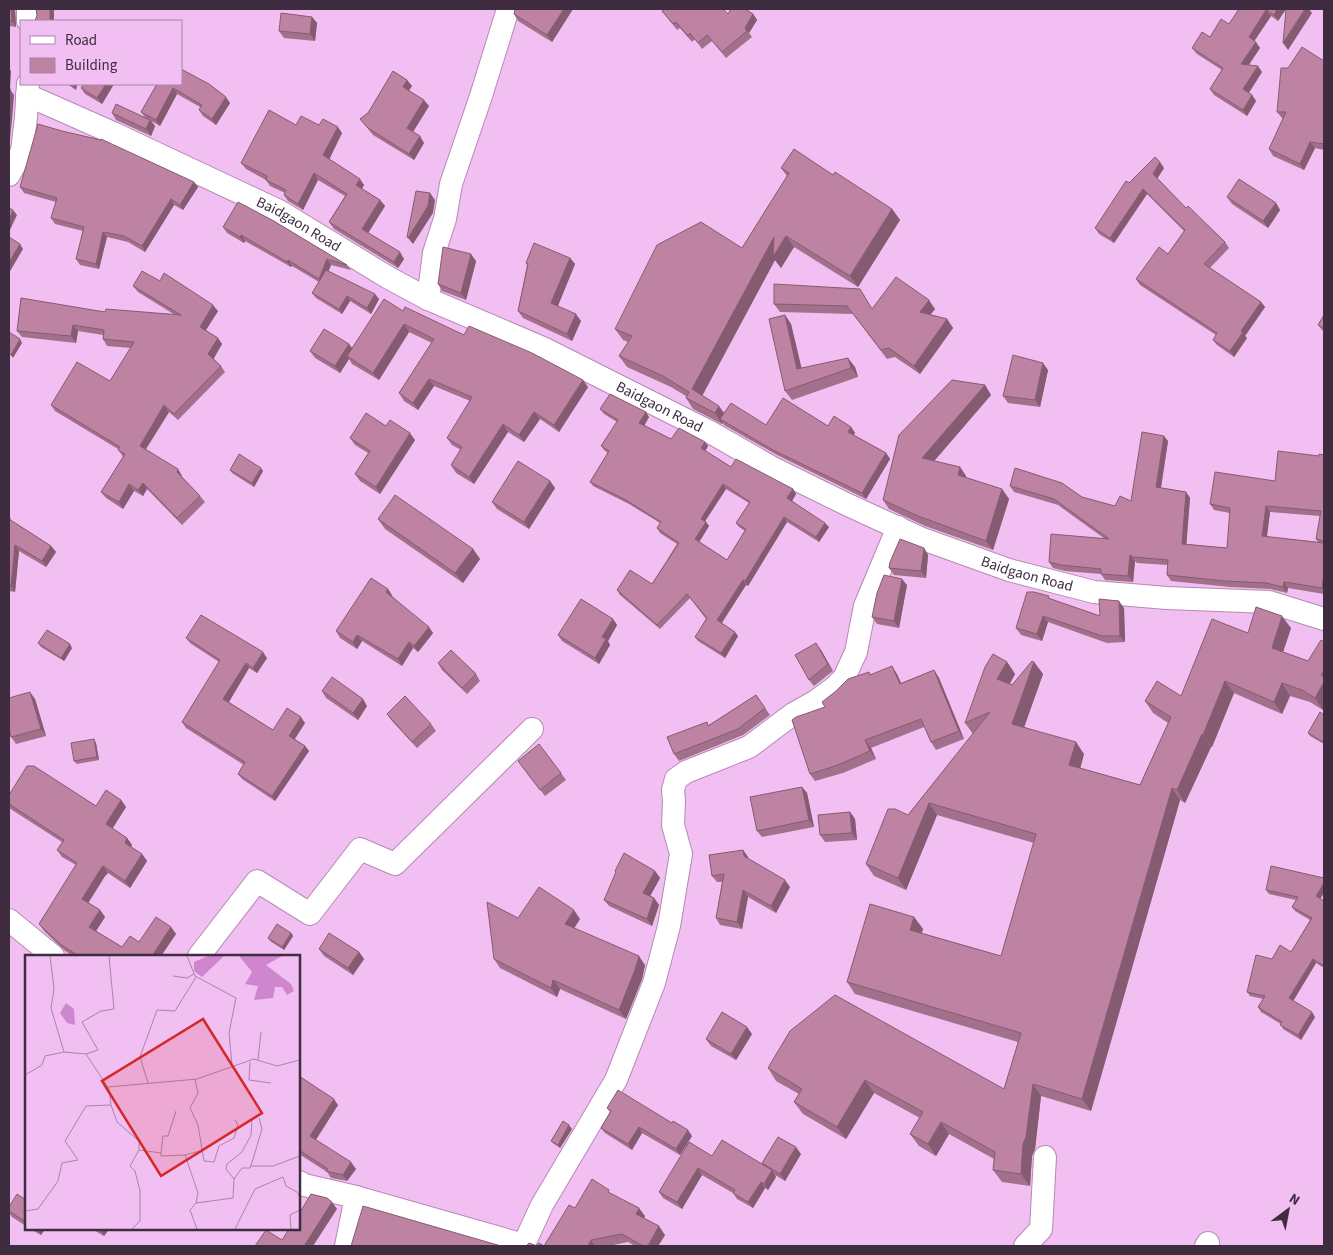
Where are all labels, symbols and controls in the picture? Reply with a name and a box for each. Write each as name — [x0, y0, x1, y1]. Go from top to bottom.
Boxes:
legend — [20, 20, 182, 85]
text: Road — [65, 30, 97, 51]
text: Building — [65, 55, 118, 76]
street label: Baidgaon Road — [253, 192, 345, 257]
street label: Baidgaon Road — [612, 376, 706, 438]
street label: Baidgaon Road — [978, 551, 1075, 597]
inset map — [25, 955, 300, 1230]
north arrow — [1263, 1185, 1313, 1235]
text: N — [1285, 1189, 1304, 1211]

